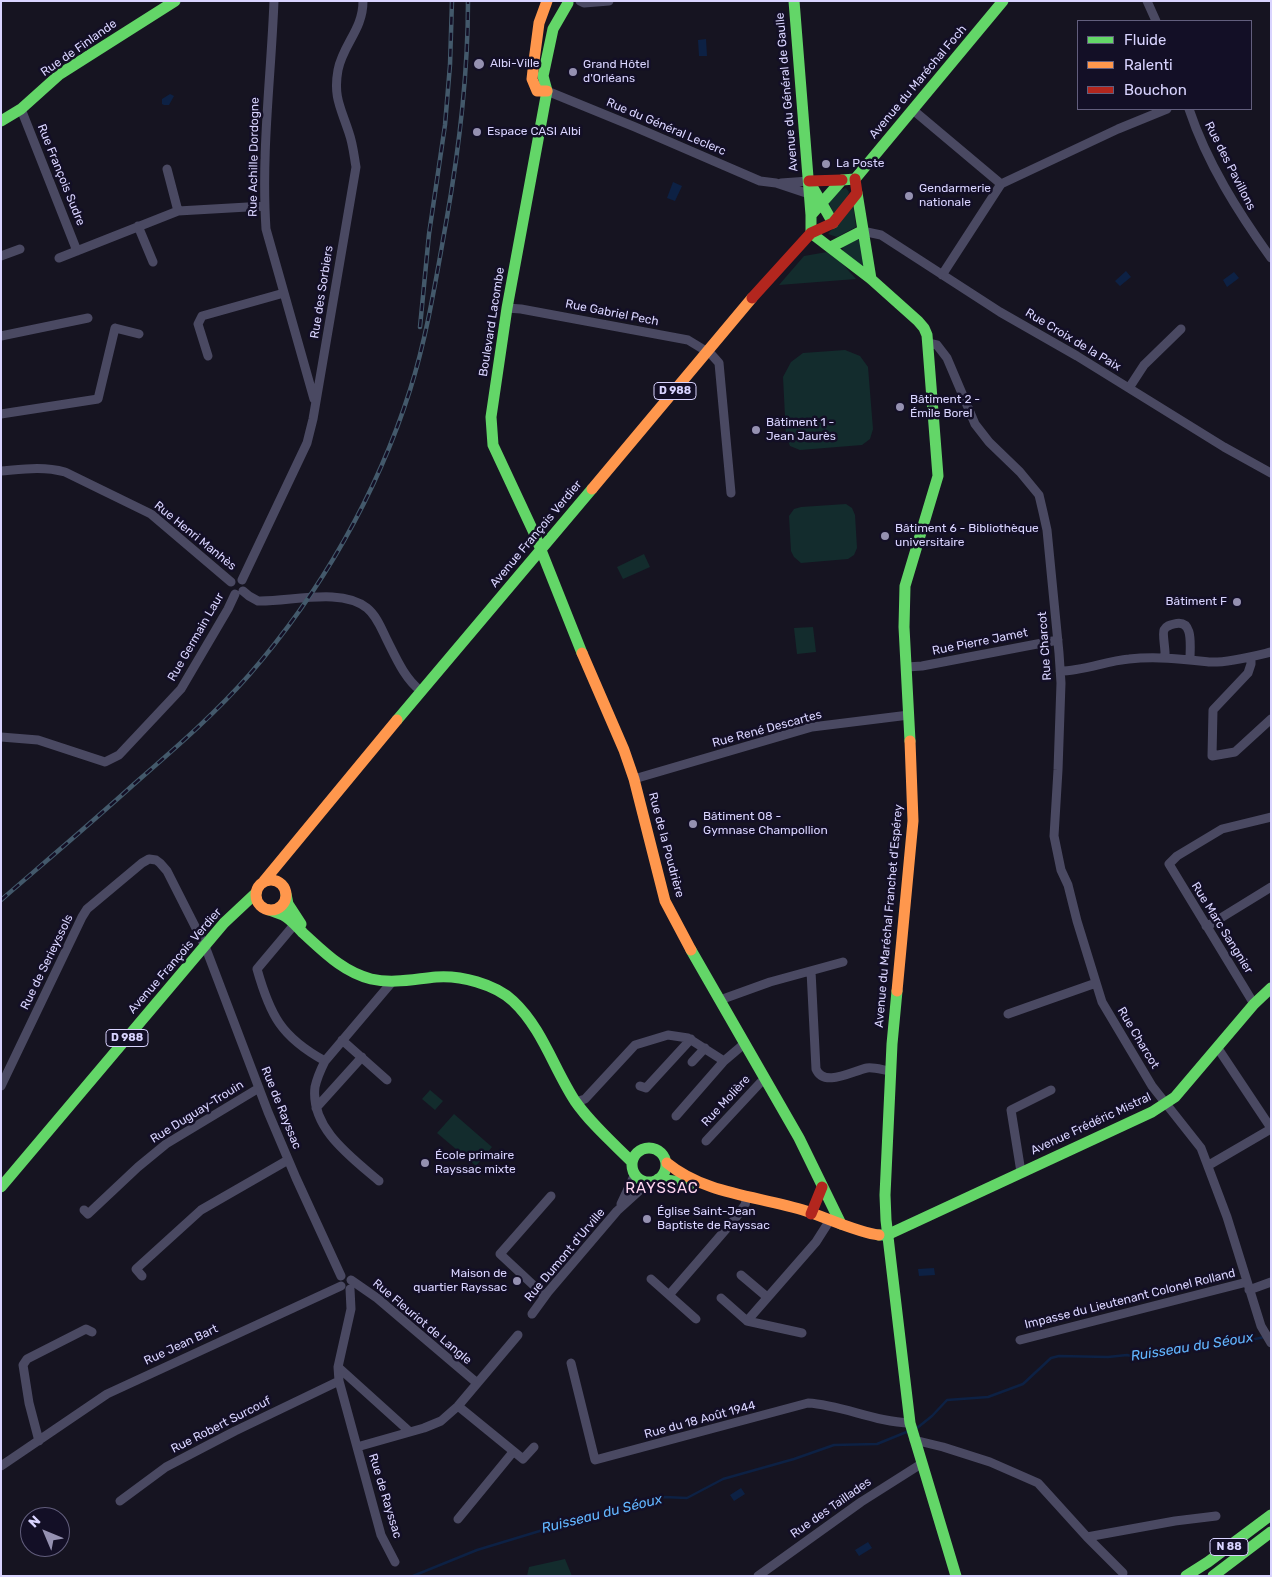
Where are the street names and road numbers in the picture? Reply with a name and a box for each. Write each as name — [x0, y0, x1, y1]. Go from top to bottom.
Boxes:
street label: Avenue du Général de Gaulle — [773, 12, 801, 172]
street label: Rue de Finlande — [38, 16, 120, 80]
street label: Avenue du Maréchal Foch — [866, 22, 970, 142]
street label: Rue du Général Leclerc — [604, 95, 728, 159]
street label: Rue Achille Dordogne — [246, 97, 262, 217]
street label: Rue des Pavillons — [1201, 119, 1259, 213]
street label: Rue François Sudre — [34, 122, 88, 228]
street label: Rue des Sorbiers — [308, 244, 336, 340]
street label: Boulevard Lacombe — [476, 266, 508, 378]
street label: Rue Gabriel Pech — [564, 297, 660, 329]
street label: Rue Croix de la Paix — [1022, 306, 1124, 374]
road number: D 988 — [654, 382, 696, 400]
street label: Avenue François Verdier — [487, 478, 585, 590]
street label: Rue Henri Manhès — [151, 499, 239, 573]
street label: Rue Germain Laur — [165, 590, 227, 684]
street label: Rue Charcot — [1035, 611, 1055, 681]
street label: Rue Pierre Jamet — [931, 626, 1029, 658]
street label: Rue René Descartes — [711, 707, 823, 751]
street label: Rue de la Poudrière — [645, 791, 687, 899]
street label: Avenue du Maréchal Franchet d'Espérey — [872, 804, 906, 1028]
street label: Rue Marc Sangnier — [1188, 880, 1256, 976]
street label: Avenue François Verdier — [125, 905, 225, 1017]
street label: Rue de Serieyssols — [18, 912, 76, 1012]
street label: Rue Charcot — [1114, 1005, 1162, 1071]
road number: D 988 — [106, 1030, 148, 1046]
street label: Rue de Rayssac — [258, 1065, 304, 1151]
street label: Rue Molière — [699, 1072, 753, 1130]
street label: Rue Duguay-Trouin — [148, 1077, 246, 1147]
street label: Avenue Frédéric Mistral — [1029, 1090, 1153, 1158]
street label: Rue Dumont d'Urville — [522, 1205, 608, 1305]
street label: Impasse du Lieutenant Colonel Rolland — [1023, 1266, 1237, 1332]
street label: Rue Fleuriot de Langle — [370, 1276, 474, 1368]
street label: Rue Jean Bart — [142, 1322, 220, 1368]
street label: Rue Robert Surcouf — [169, 1394, 273, 1456]
street label: Rue du 18 Août 1944 — [643, 1398, 757, 1442]
street label: Rue de Rayssac — [365, 1452, 405, 1540]
street label: Rue des Taillades — [788, 1475, 874, 1541]
road number: N 88 — [1210, 1538, 1248, 1555]

